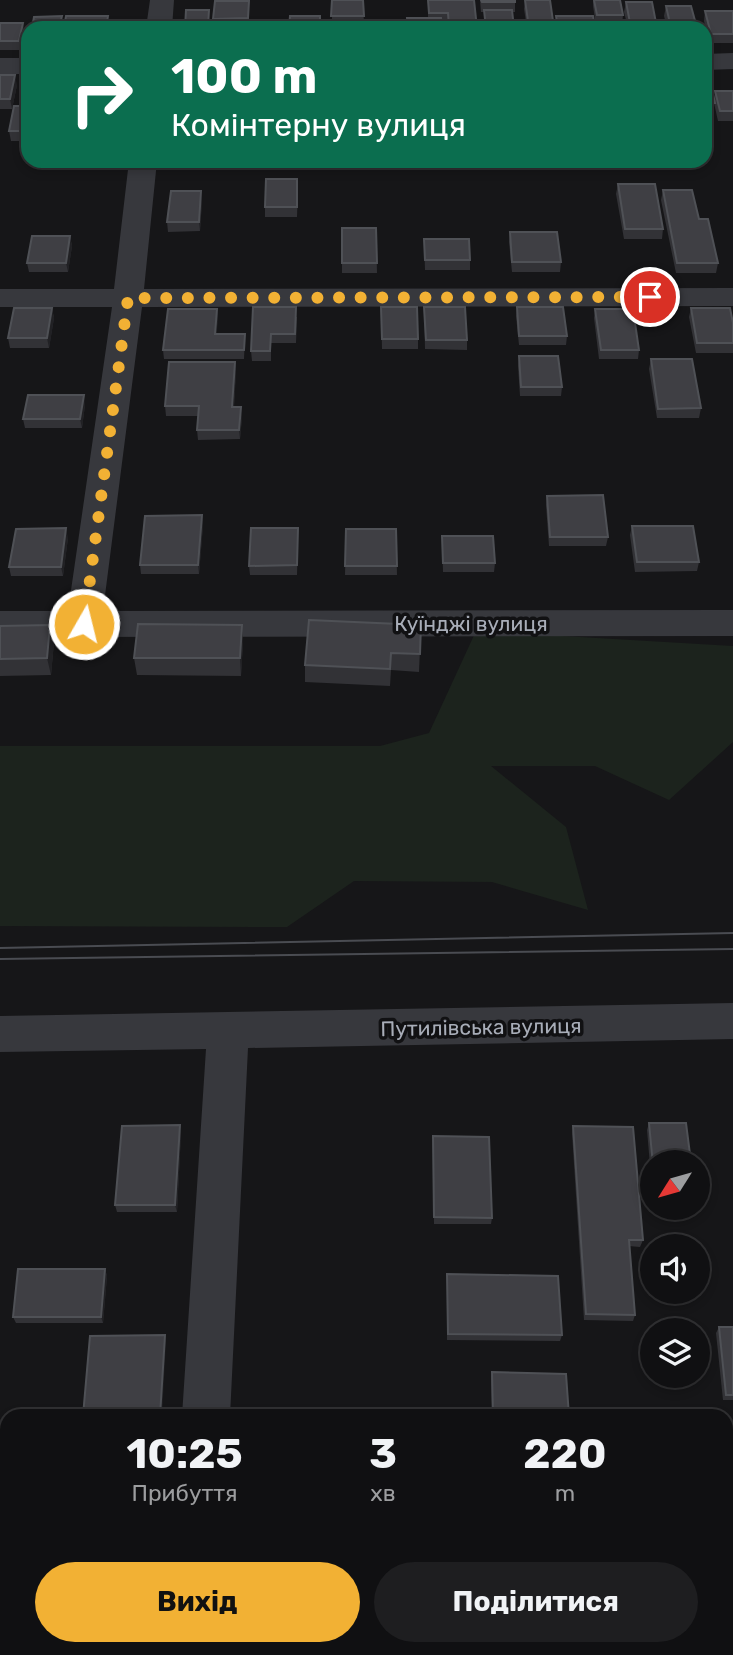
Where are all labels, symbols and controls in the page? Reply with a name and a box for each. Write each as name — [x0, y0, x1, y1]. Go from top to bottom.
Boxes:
text: 100 m — [171, 47, 317, 105]
icon: right — [56, 49, 147, 140]
text: Комінтерну вулиця — [171, 106, 466, 144]
pin — [620, 267, 680, 327]
icon: arrive — [631, 278, 669, 316]
position arrow — [47, 587, 121, 661]
street label: Куїнджі вулиця — [394, 611, 548, 636]
street label: Путилівська вулиця — [380, 1013, 582, 1041]
north arrow — [640, 1150, 710, 1220]
map controls — [640, 1150, 710, 1388]
button: sound — [640, 1234, 710, 1304]
button: layers — [640, 1318, 710, 1388]
text: 10:25 — [127, 1429, 243, 1479]
text: 3 — [369, 1429, 397, 1479]
text: 220 — [523, 1429, 607, 1479]
text: Прибуття — [131, 1479, 238, 1507]
text: хв — [370, 1479, 396, 1507]
text: m — [555, 1479, 575, 1507]
button: Вихід — [35, 1562, 360, 1642]
button: Поділитися — [374, 1562, 698, 1642]

